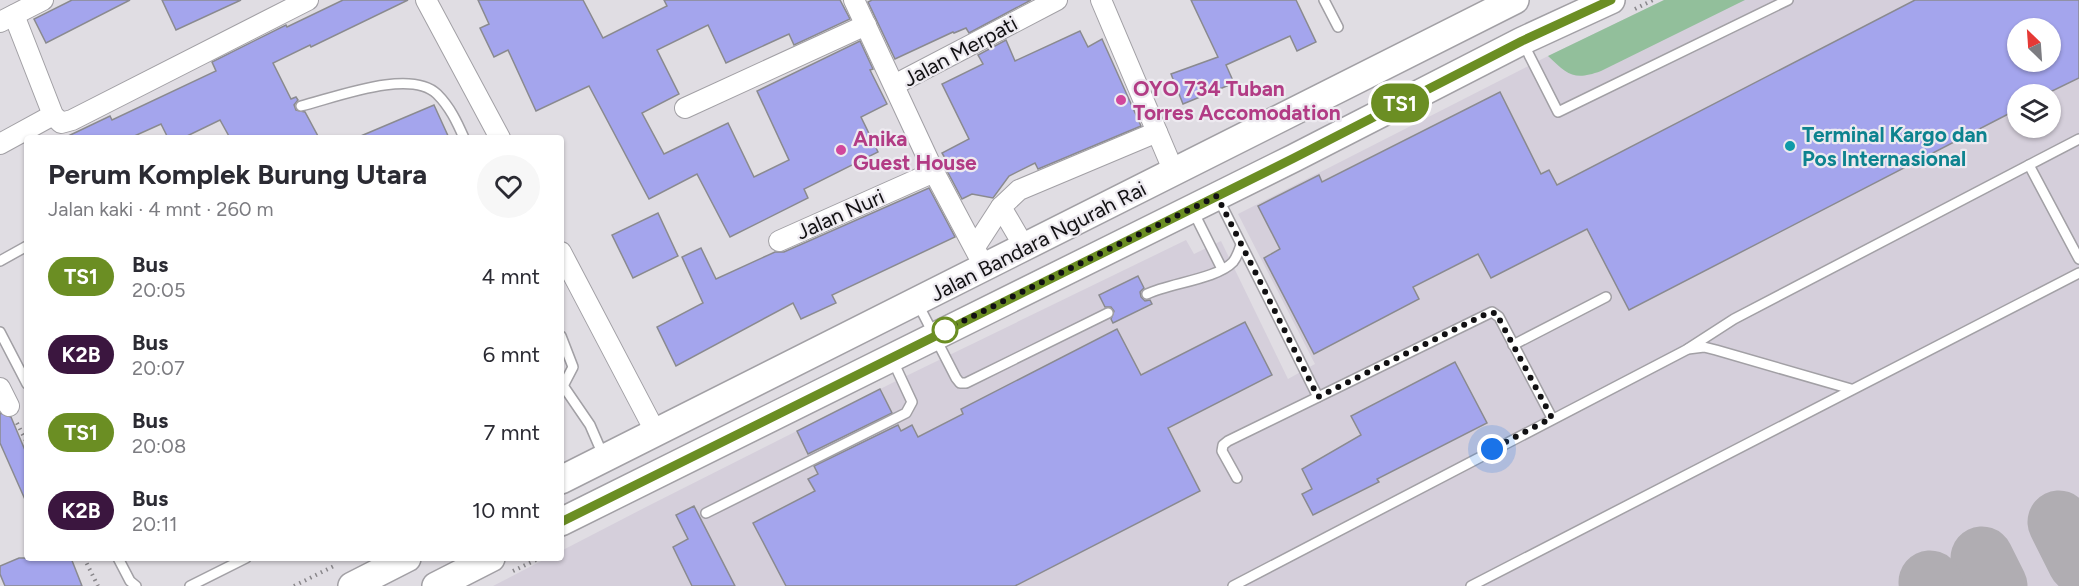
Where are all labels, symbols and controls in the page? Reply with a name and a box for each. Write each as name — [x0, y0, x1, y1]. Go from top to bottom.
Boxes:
street label: Jalan Merpati — [898, 10, 1022, 92]
north arrow — [2007, 18, 2061, 72]
map controls — [2007, 18, 2061, 138]
place label: OYO 734 Tuban Torres Accomodation — [1133, 76, 1341, 125]
line badge: TS1 — [1366, 84, 1434, 122]
button: layers — [2007, 84, 2061, 138]
text: TS1 — [1383, 91, 1417, 116]
marker: OYO 734 Tuban Torres Accomodation — [1114, 93, 1128, 107]
place label: Terminal Kargo dan Pos Internasional — [1802, 122, 1988, 171]
place label: Anika Guest House — [853, 126, 977, 175]
marker: Terminal Kargo dan Pos Internasional — [1783, 139, 1797, 153]
marker: Anika Guest House — [834, 143, 848, 157]
button: heart — [477, 155, 540, 218]
text: Perum Komplek Burung Utara — [48, 157, 427, 191]
street label: Jalan Bandara Ngurah Rai — [926, 176, 1150, 306]
street label: Jalan Nuri — [792, 184, 888, 244]
text: Jalan kaki · 4 mnt · 260 m — [48, 197, 274, 221]
text: Bus — [132, 251, 168, 278]
text: 4 mnt — [482, 263, 540, 290]
text: TS1 — [64, 264, 98, 289]
text: 20:05 — [132, 278, 185, 302]
unlabelled marker — [932, 317, 958, 343]
text: Bus — [132, 329, 168, 356]
text: 6 mnt — [483, 341, 540, 368]
text: K2B — [62, 342, 101, 367]
text: 20:07 — [132, 356, 185, 380]
text: Bus — [132, 407, 168, 434]
text: 7 mnt — [483, 419, 540, 446]
text: TS1 — [64, 420, 98, 445]
text: 20:08 — [132, 434, 186, 458]
your location — [1477, 434, 1507, 464]
text: Bus — [132, 485, 168, 512]
text: 10 mnt — [472, 497, 540, 524]
text: K2B — [62, 498, 101, 523]
text: 20:11 — [132, 512, 178, 536]

